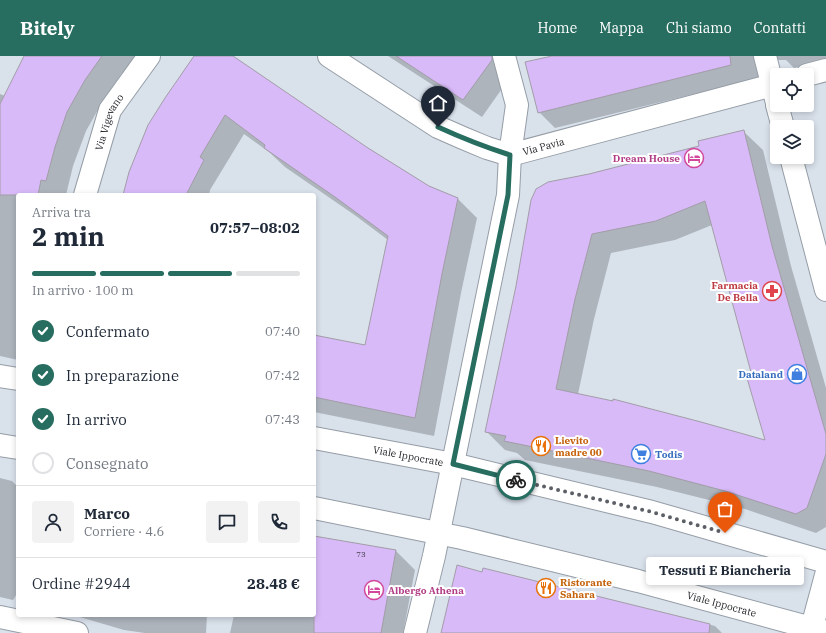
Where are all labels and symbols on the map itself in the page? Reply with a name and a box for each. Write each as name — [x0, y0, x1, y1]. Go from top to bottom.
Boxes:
pin — [421, 86, 455, 127]
street label: Via Vigevano — [92, 91, 126, 152]
street label: Via Pavia — [521, 134, 566, 158]
hotel icon: Dream House — [683, 147, 705, 169]
place label: Dream House — [613, 152, 680, 165]
place label: Farmacia De Bella — [712, 279, 758, 304]
pharmacy icon: Farmacia De Bella — [761, 280, 783, 302]
shop icon: Dataland — [786, 363, 808, 385]
place label: Dataland — [738, 368, 784, 381]
place label: Lievito madre 00 — [555, 434, 602, 459]
restaurant icon: Lievito madre 00 — [530, 435, 552, 457]
street label: Viale Ippocrate — [372, 443, 445, 469]
supermarket icon: Todis — [630, 443, 652, 465]
place label: Todis — [655, 448, 682, 461]
courier — [496, 460, 536, 500]
pin — [708, 492, 742, 533]
house number: 73 — [356, 549, 366, 559]
callout: Tessuti E Biancheria — [646, 557, 804, 585]
place label: Ristorante Sahara — [560, 576, 612, 601]
restaurant icon: Ristorante Sahara — [535, 577, 557, 599]
hotel icon: Albergo Athena — [363, 579, 385, 601]
place label: Albergo Athena — [388, 584, 464, 597]
street label: Viale Ippocrate — [686, 588, 758, 619]

